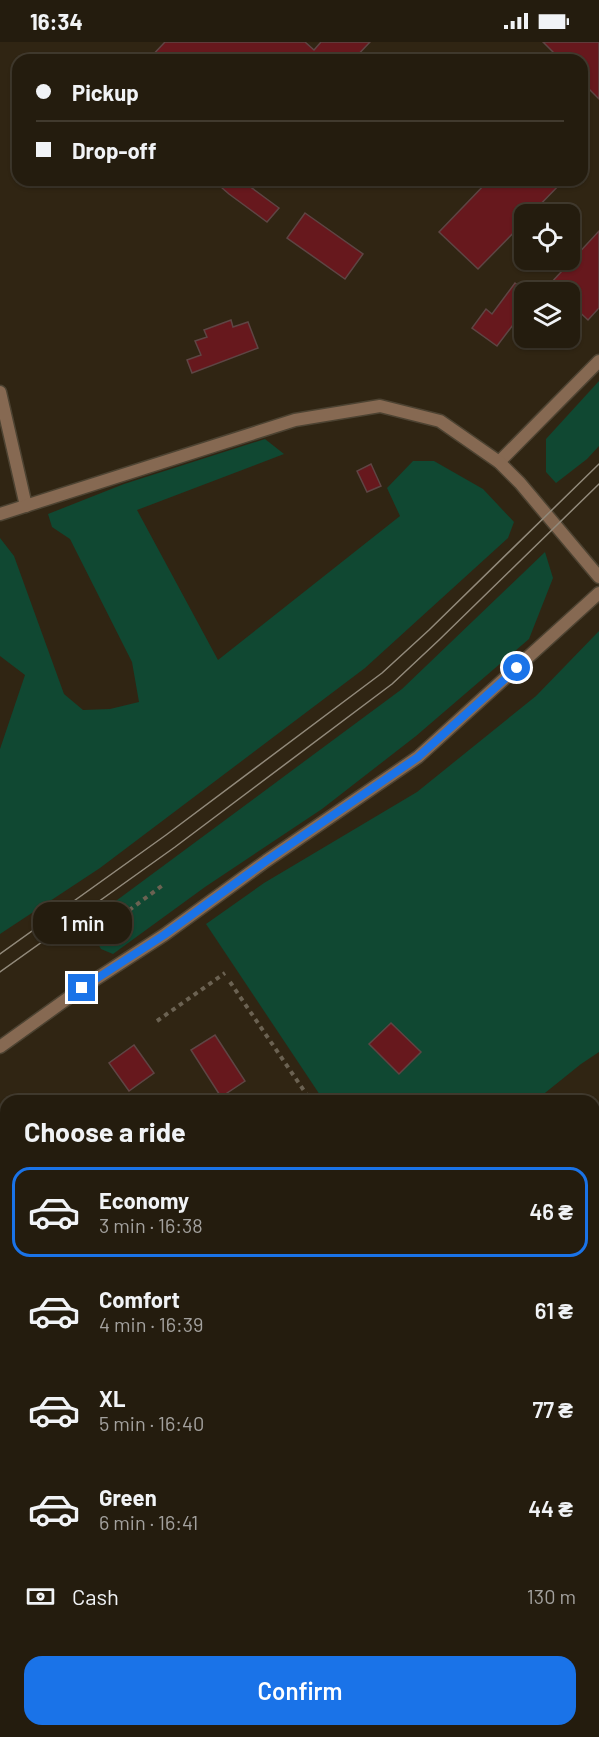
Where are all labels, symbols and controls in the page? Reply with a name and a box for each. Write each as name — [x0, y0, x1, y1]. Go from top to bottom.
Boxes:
text: 16:34 — [30, 8, 83, 34]
text: Pickup — [72, 79, 139, 105]
text: Drop-off — [72, 137, 156, 163]
map controls — [514, 204, 580, 348]
button: locate — [514, 204, 580, 270]
button: layers — [514, 282, 580, 348]
route start — [503, 654, 530, 681]
callout: 1 min — [32, 901, 132, 943]
text: 1 min — [61, 911, 104, 935]
route end — [68, 974, 95, 1001]
text: Choose a ride — [24, 1115, 186, 1147]
icon: car — [27, 1185, 81, 1239]
text: Economy — [99, 1187, 189, 1213]
text: 46 ₴ — [529, 1198, 573, 1224]
text: 3 min · 16:38 — [99, 1213, 203, 1237]
icon: car — [27, 1284, 81, 1338]
text: Comfort — [99, 1286, 180, 1312]
text: 61 ₴ — [535, 1297, 573, 1323]
text: 4 min · 16:39 — [99, 1312, 203, 1336]
icon: car — [27, 1383, 81, 1437]
text: XL — [99, 1385, 125, 1411]
text: 77 ₴ — [532, 1396, 573, 1422]
text: 5 min · 16:40 — [99, 1411, 204, 1435]
icon: car — [27, 1482, 81, 1536]
text: Green — [99, 1484, 157, 1510]
text: 44 ₴ — [528, 1495, 573, 1521]
text: 6 min · 16:41 — [99, 1510, 198, 1534]
icon: cash — [24, 1580, 57, 1613]
text: Cash — [72, 1583, 119, 1609]
text: 130 m — [527, 1584, 576, 1608]
button: Confirm — [24, 1656, 576, 1725]

